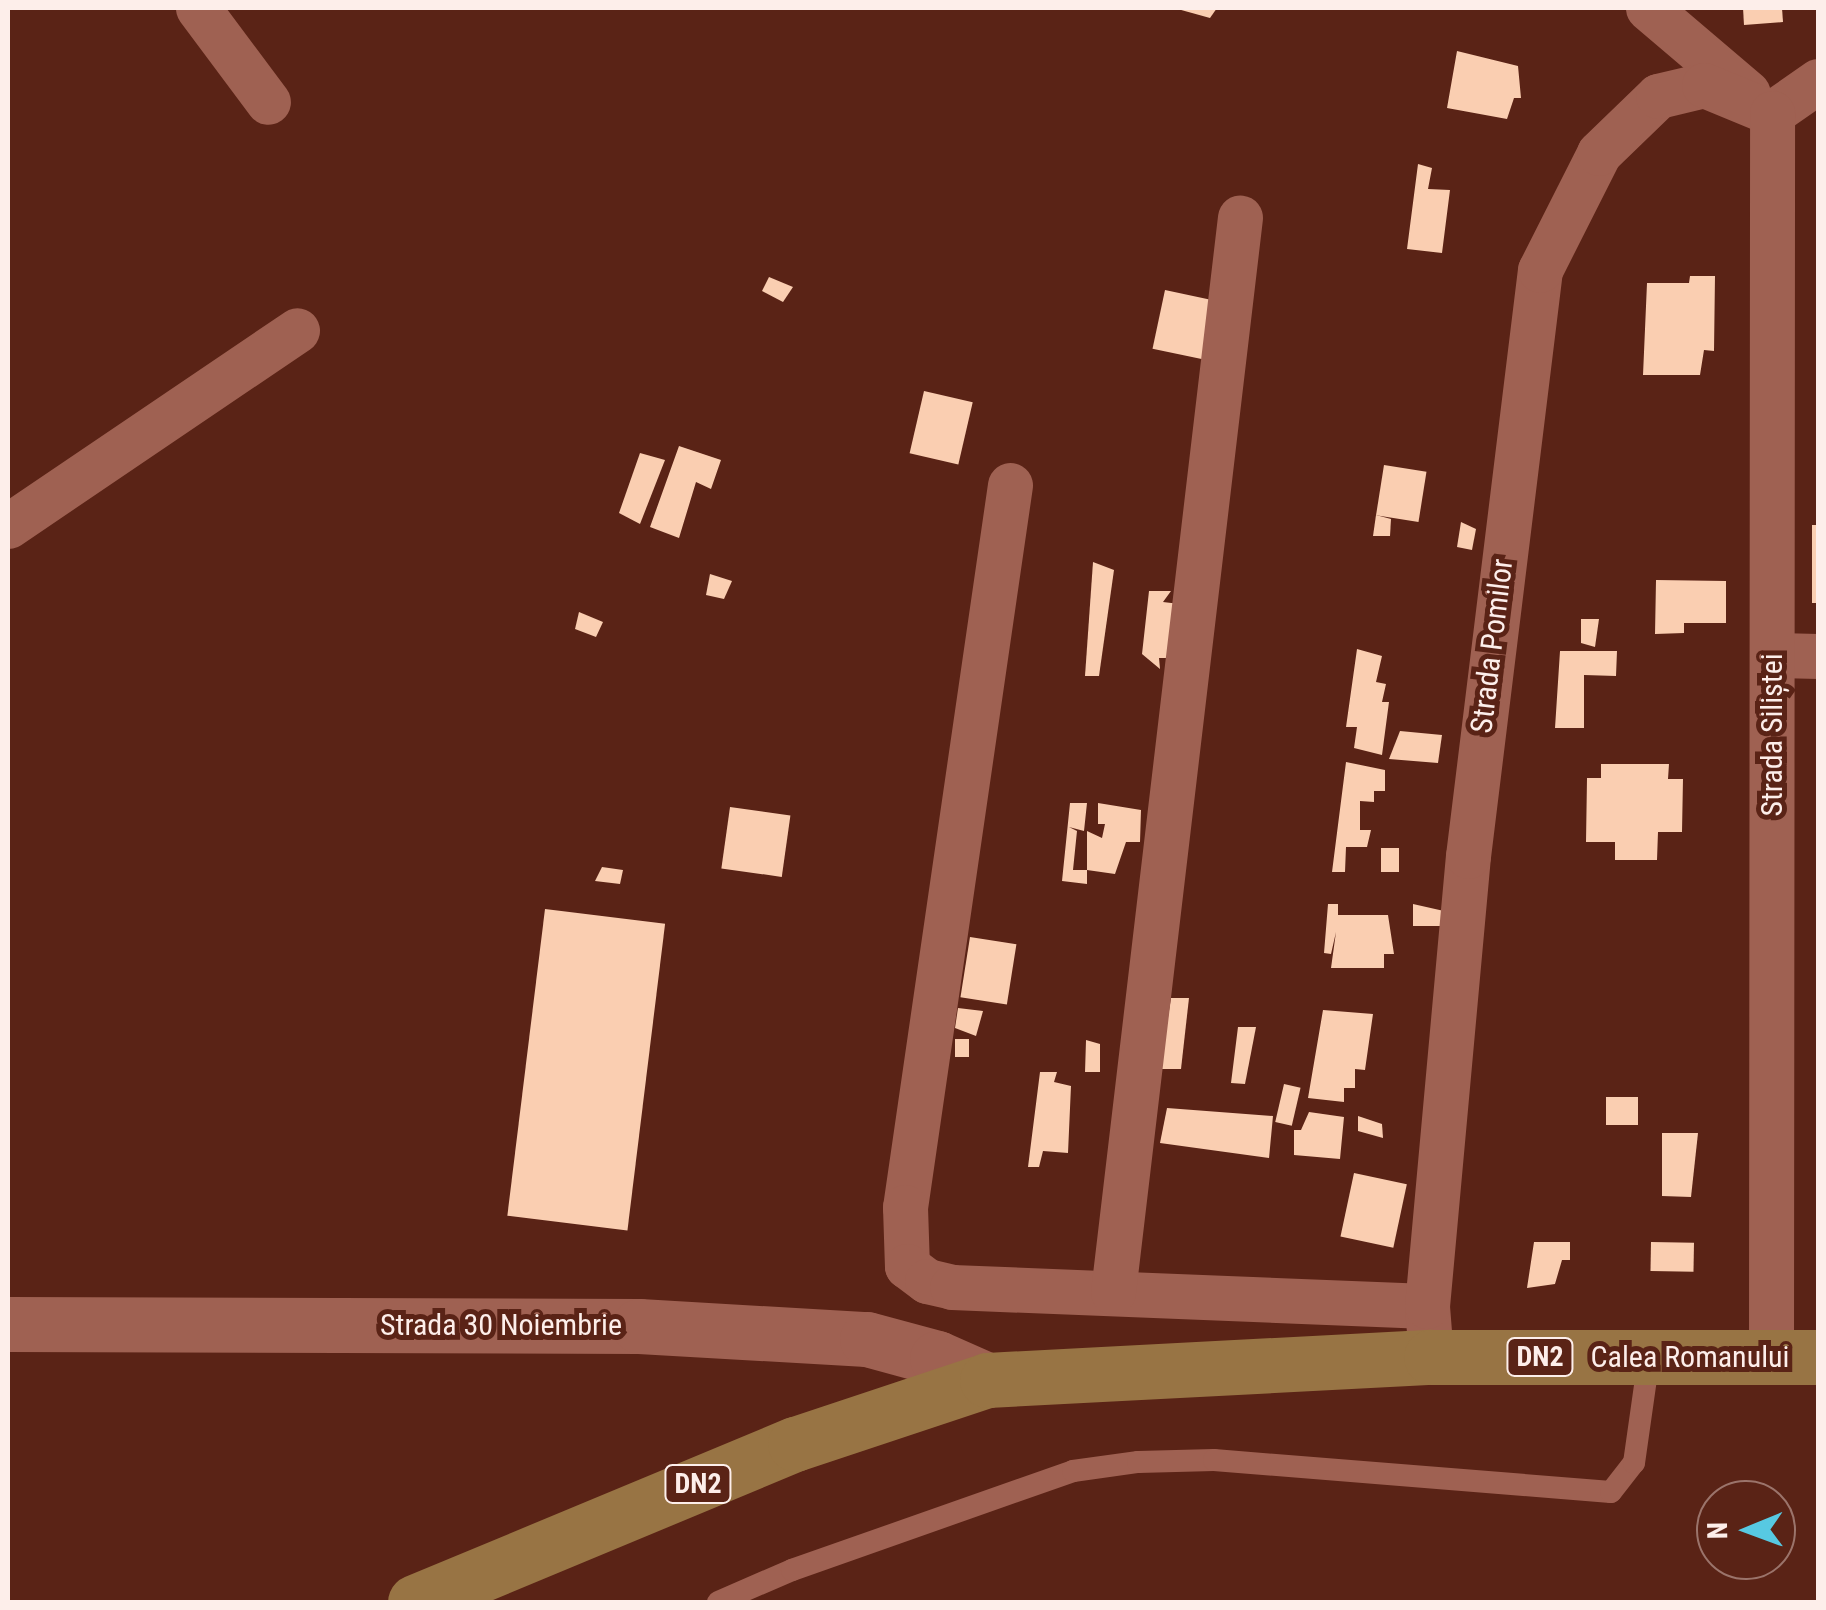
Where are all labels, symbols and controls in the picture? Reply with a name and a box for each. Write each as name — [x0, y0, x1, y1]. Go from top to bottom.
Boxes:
street label: Strada Pomilor — [1463, 557, 1521, 735]
street label: Strada Siliștei — [1754, 653, 1790, 817]
street label: Strada 30 Noiembrie — [380, 1307, 622, 1343]
road number: DN2 — [1505, 1334, 1575, 1380]
street label: Calea Romanului — [1591, 1339, 1789, 1375]
road number: DN2 — [663, 1461, 733, 1507]
north arrow — [1696, 1480, 1796, 1580]
text: N — [1701, 1522, 1734, 1539]

